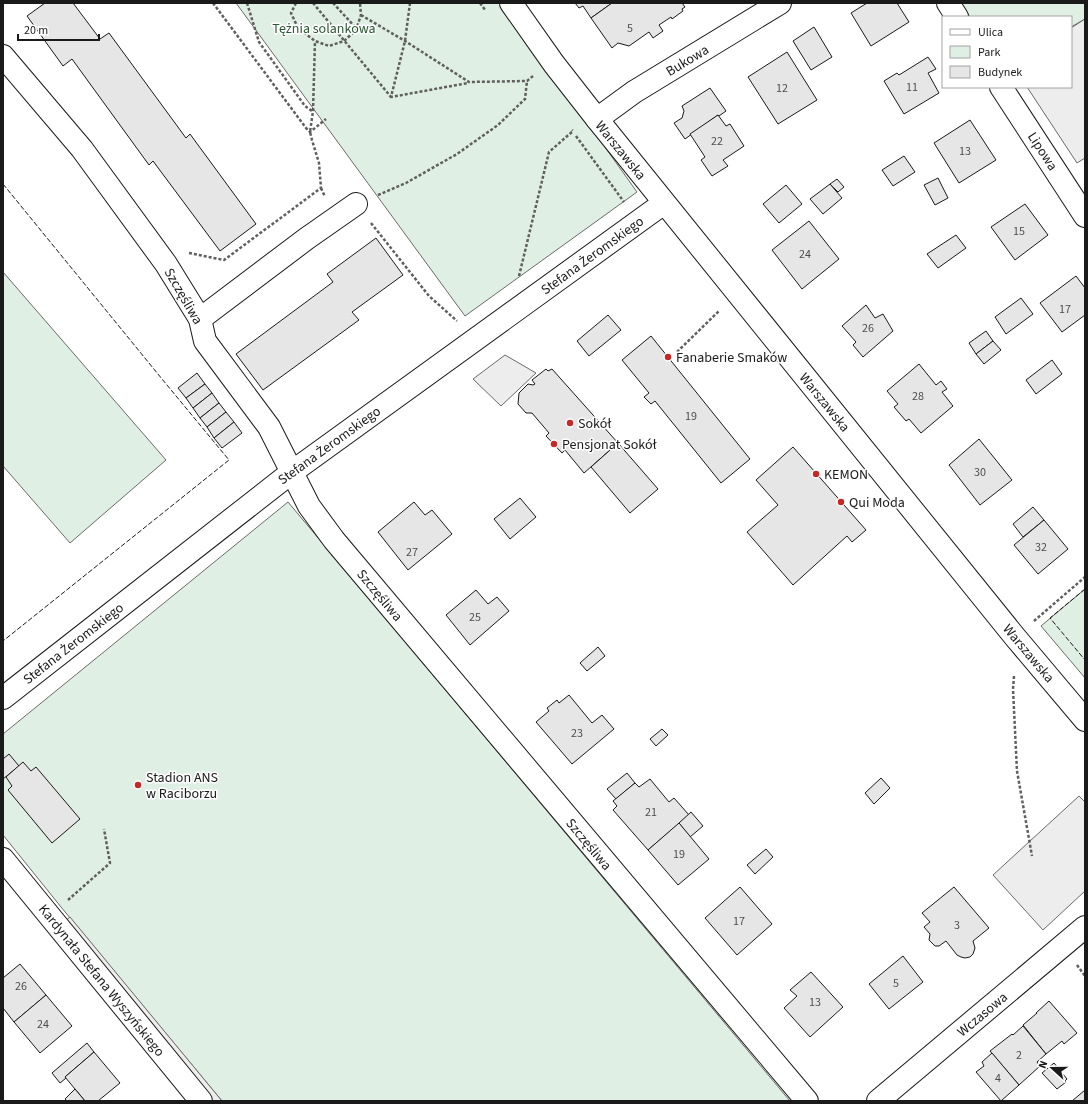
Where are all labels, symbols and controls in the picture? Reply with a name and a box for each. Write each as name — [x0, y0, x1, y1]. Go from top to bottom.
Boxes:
scale bar — [18, 16, 99, 42]
legend — [942, 16, 1072, 88]
park label: Tężnia solankowa — [272, 19, 376, 39]
house number: 5 — [627, 20, 633, 37]
text: 20 m — [24, 22, 48, 39]
text: Ulica — [978, 24, 1003, 41]
street label: Bukowa — [662, 40, 713, 82]
text: Park — [978, 44, 1000, 61]
text: Budynek — [978, 64, 1022, 81]
house number: 11 — [906, 79, 918, 96]
house number: 12 — [776, 80, 788, 97]
street label: Warszawska — [590, 117, 650, 185]
street label: Lipowa — [1022, 128, 1062, 175]
house number: 22 — [711, 133, 723, 150]
house number: 13 — [959, 143, 971, 160]
street label: Stefana Żeromskiego — [537, 212, 648, 300]
house number: 15 — [1013, 223, 1025, 240]
house number: 24 — [799, 246, 811, 263]
street label: Szczęśliwa — [159, 265, 207, 328]
house number: 17 — [1059, 301, 1071, 318]
house number: 26 — [862, 320, 874, 337]
place label: Fanaberie Smaków — [676, 348, 787, 368]
marker: Fanaberie Smaków — [663, 352, 673, 362]
street label: Warszawska — [794, 369, 854, 437]
house number: 28 — [912, 388, 924, 405]
street label: Stefana Żeromskiego — [274, 402, 385, 490]
house number: 19 — [685, 408, 697, 425]
place label: Sokół — [578, 414, 612, 434]
marker: Sokół — [565, 418, 575, 428]
place label: Pensjonat Sokół — [562, 435, 657, 455]
marker: Pensjonat Sokół — [549, 439, 559, 449]
house number: 30 — [974, 464, 986, 481]
place label: KEMON — [824, 465, 868, 485]
marker: KEMON — [811, 469, 821, 479]
place label: Qui Moda — [849, 493, 905, 513]
marker: Qui Moda — [836, 497, 846, 507]
house number: 32 — [1035, 539, 1047, 556]
house number: 27 — [406, 544, 418, 561]
street label: Szczęśliwa — [352, 565, 407, 626]
street label: Stefana Żeromskiego — [19, 598, 128, 689]
house number: 25 — [469, 609, 481, 626]
street label: Warszawska — [998, 620, 1059, 687]
house number: 23 — [571, 725, 583, 742]
place label: Stadion ANS w Raciborzu — [146, 768, 218, 804]
marker: Stadion ANS w Raciborzu — [133, 780, 143, 790]
house number: 21 — [645, 804, 657, 821]
street label: Szczęśliwa — [561, 814, 616, 875]
house number: 19 — [673, 846, 685, 863]
street label: Kardynała Stefana Wyszyńskiego — [33, 900, 169, 1061]
house number: 17 — [733, 913, 745, 930]
house number: 3 — [954, 917, 960, 934]
house number: 5 — [893, 975, 899, 992]
house number: 26 — [15, 978, 27, 995]
street label: Wczasowa — [953, 988, 1012, 1042]
house number: 13 — [809, 994, 821, 1011]
house number: 24 — [37, 1016, 49, 1033]
house number: 2 — [1016, 1047, 1022, 1064]
north arrow — [1032, 1048, 1072, 1088]
text: N — [1035, 1058, 1051, 1071]
house number: 4 — [995, 1070, 1001, 1087]

